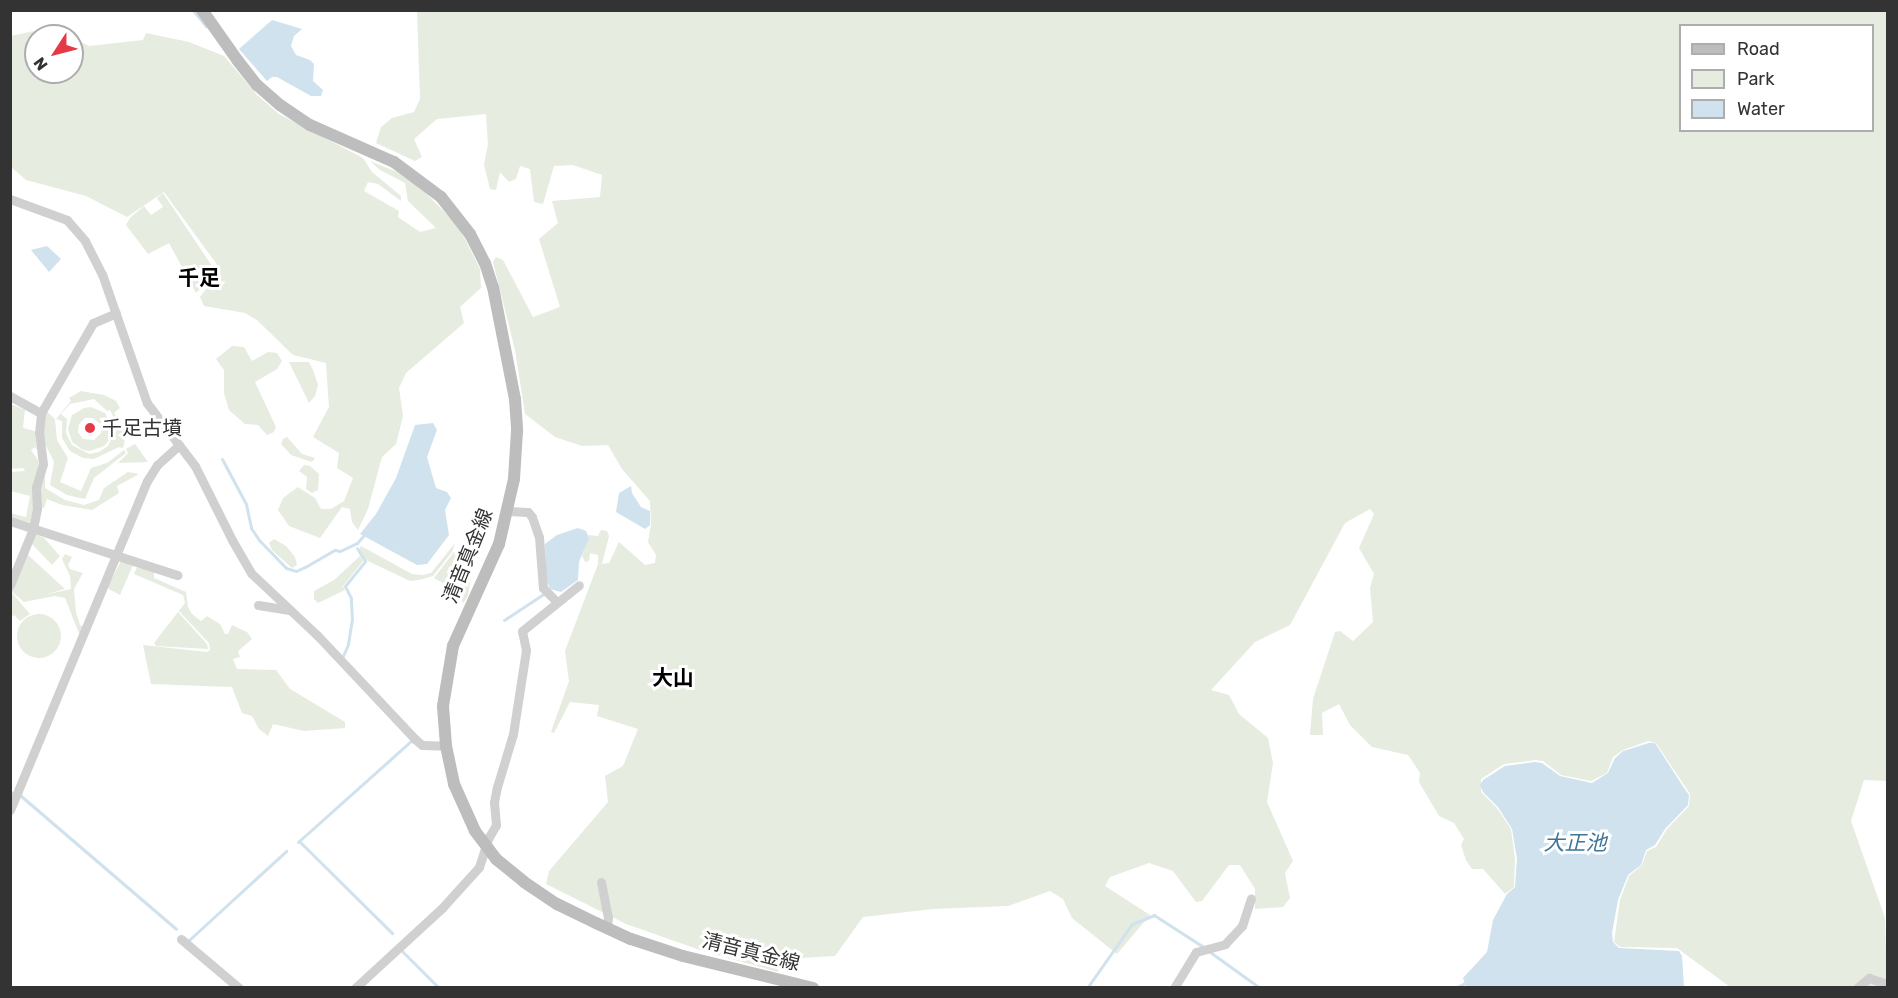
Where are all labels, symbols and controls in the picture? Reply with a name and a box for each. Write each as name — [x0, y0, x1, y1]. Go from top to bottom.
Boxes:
north arrow — [24, 24, 84, 84]
legend — [1679, 24, 1874, 132]
text: Road — [1737, 38, 1780, 60]
text: N — [30, 53, 52, 74]
text: Park — [1737, 68, 1774, 90]
text: Water — [1737, 98, 1785, 120]
district label: 千足 — [178, 265, 220, 291]
place label: 千足古墳 — [102, 416, 182, 440]
marker: 千足古墳 — [83, 421, 97, 435]
street label: 清音真金線 — [438, 505, 498, 607]
district label: 大山 — [652, 665, 694, 691]
water label: 大正池 — [1544, 830, 1606, 856]
street label: 清音真金線 — [700, 928, 802, 976]

